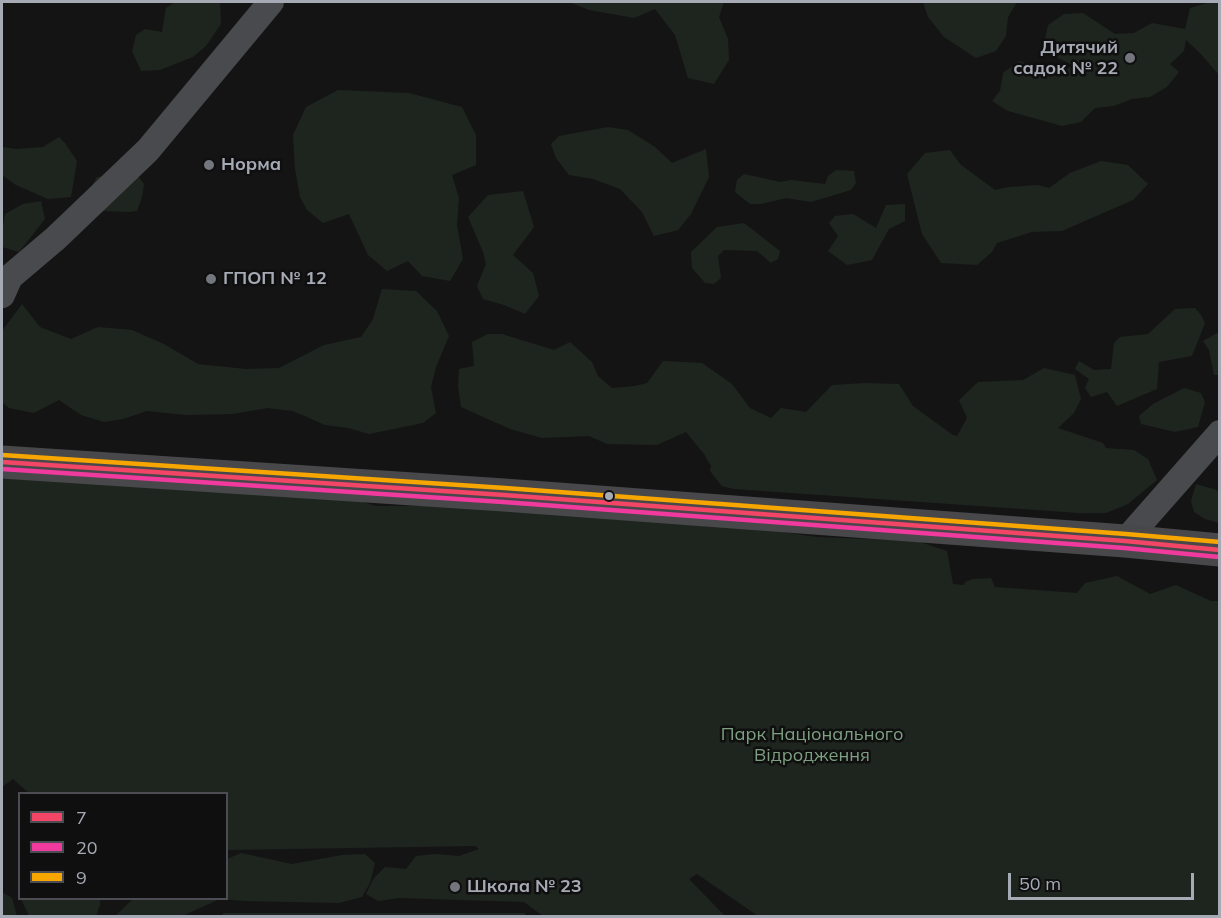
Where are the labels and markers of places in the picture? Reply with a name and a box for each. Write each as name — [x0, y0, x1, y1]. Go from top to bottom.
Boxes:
place label: Дитячий садок № 22 — [1013, 37, 1118, 80]
marker: Дитячий садок № 22 — [1123, 51, 1137, 65]
place label: Норма — [221, 154, 281, 176]
marker: Норма — [202, 158, 216, 172]
place label: ГПОП № 12 — [223, 268, 327, 290]
marker: ГПОП № 12 — [204, 272, 218, 286]
unlabelled marker — [603, 490, 615, 502]
place label: Школа № 23 — [467, 876, 582, 898]
marker: Школа № 23 — [448, 880, 462, 894]

